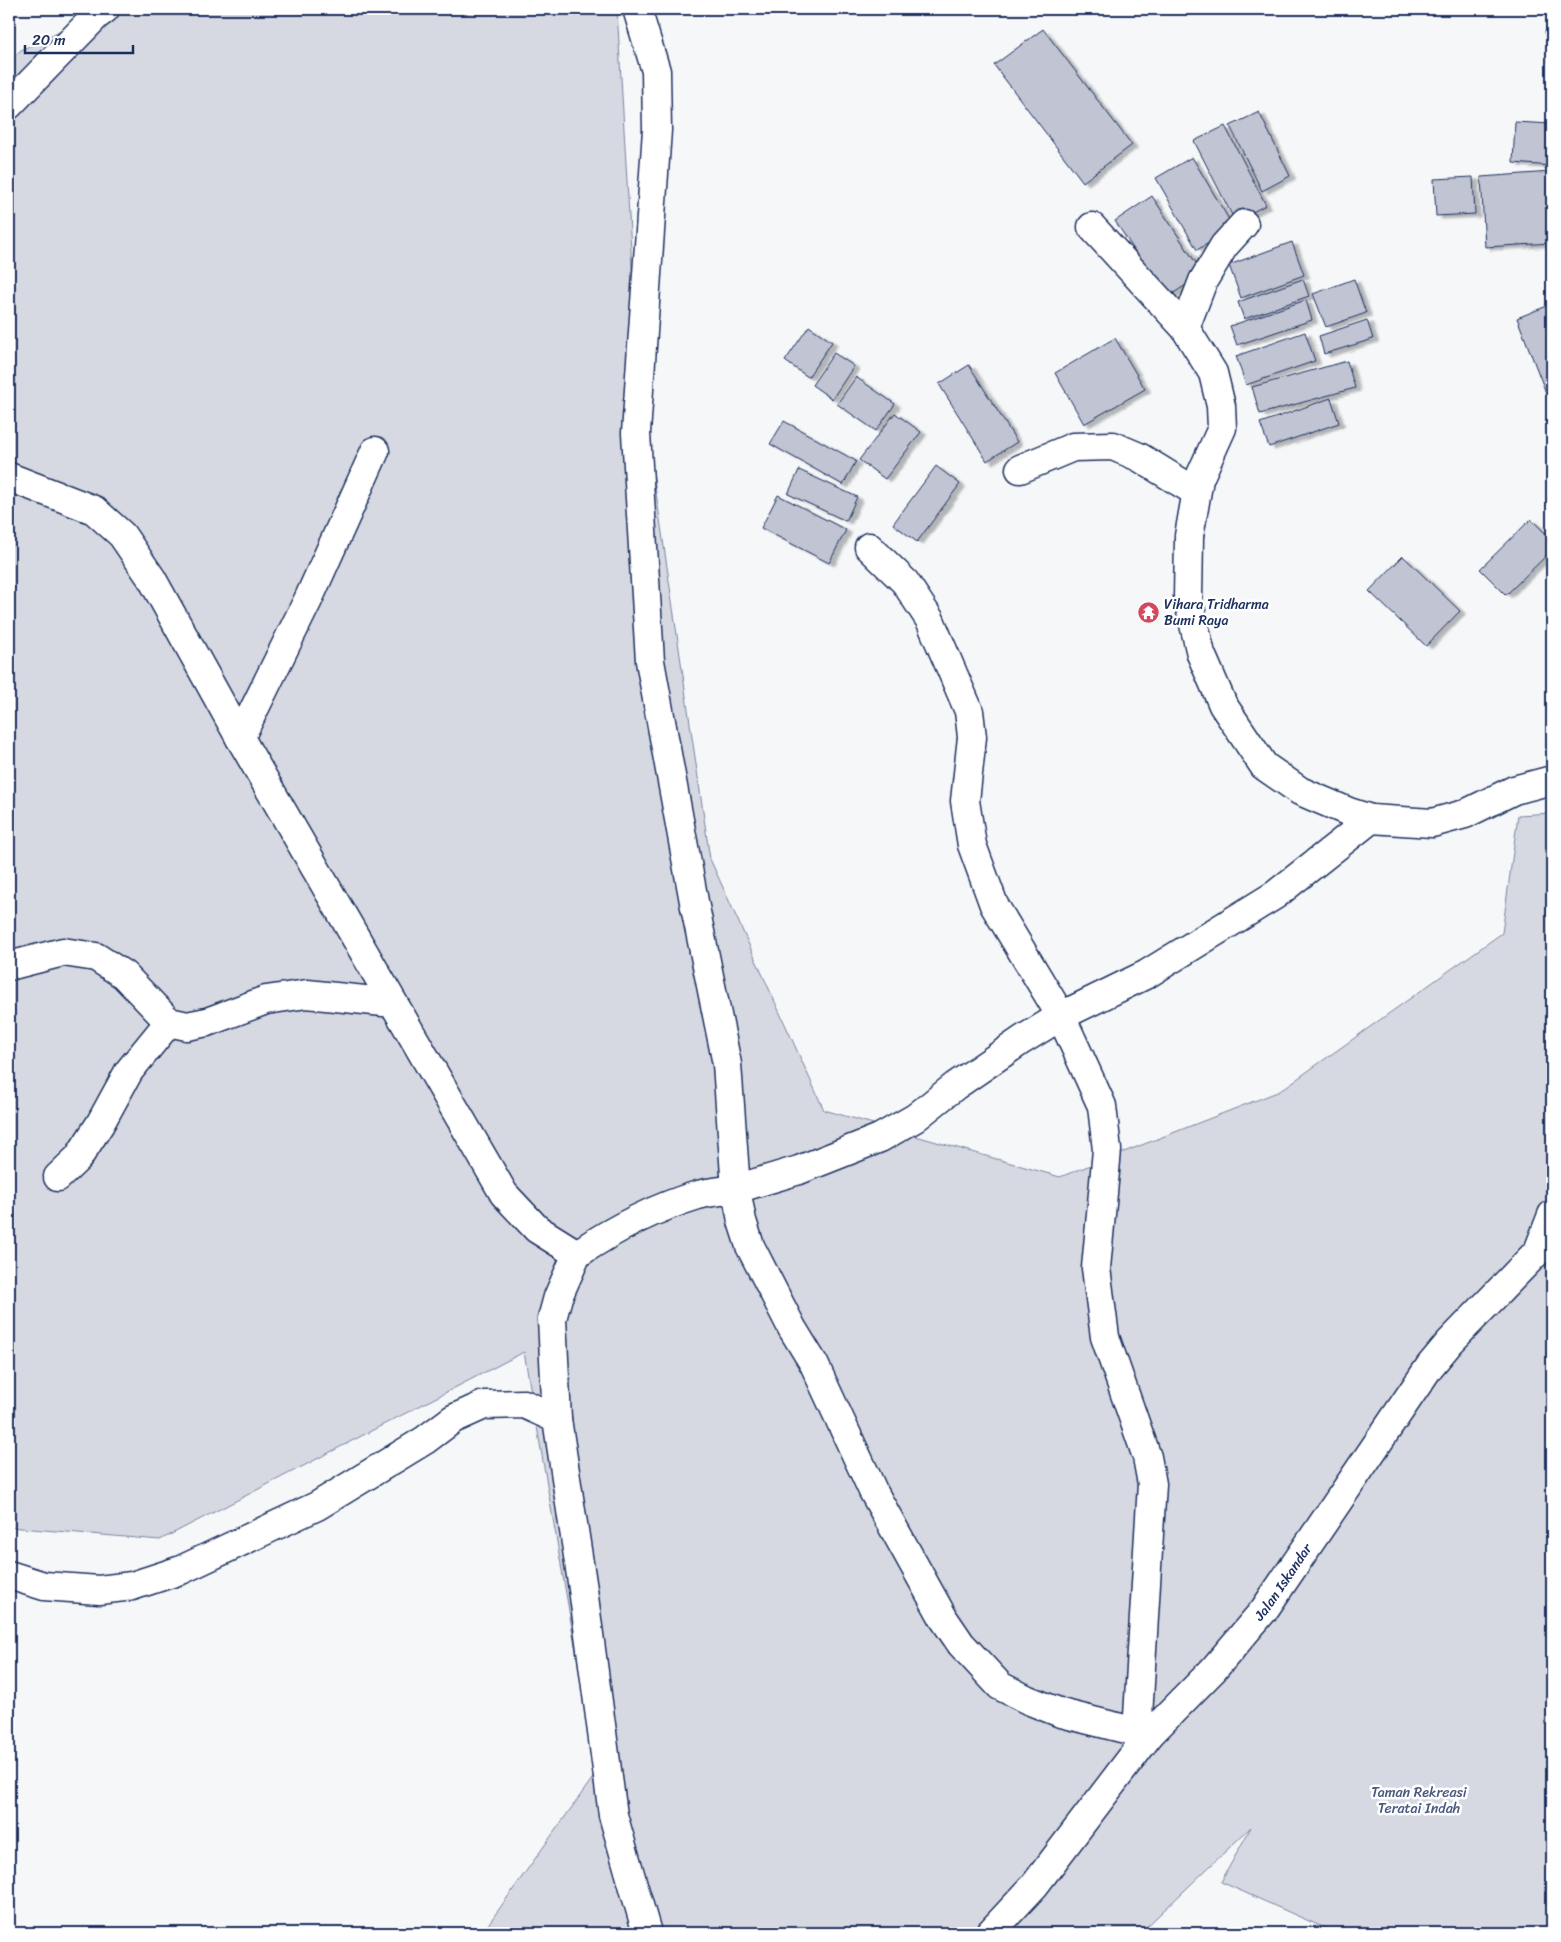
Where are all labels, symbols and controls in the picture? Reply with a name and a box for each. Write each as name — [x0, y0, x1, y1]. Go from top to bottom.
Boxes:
scale bar — [25, 22, 132, 54]
text: 20 m — [32, 27, 66, 53]
place label: Vihara Tridharma Bumi Raya — [1164, 592, 1269, 633]
temple icon: Vihara Tridharma Bumi Raya — [1136, 600, 1160, 624]
street label: Jalan Iskandar — [1247, 1537, 1320, 1627]
park label: Taman Rekreasi Teratai Indah — [1371, 1780, 1468, 1821]

